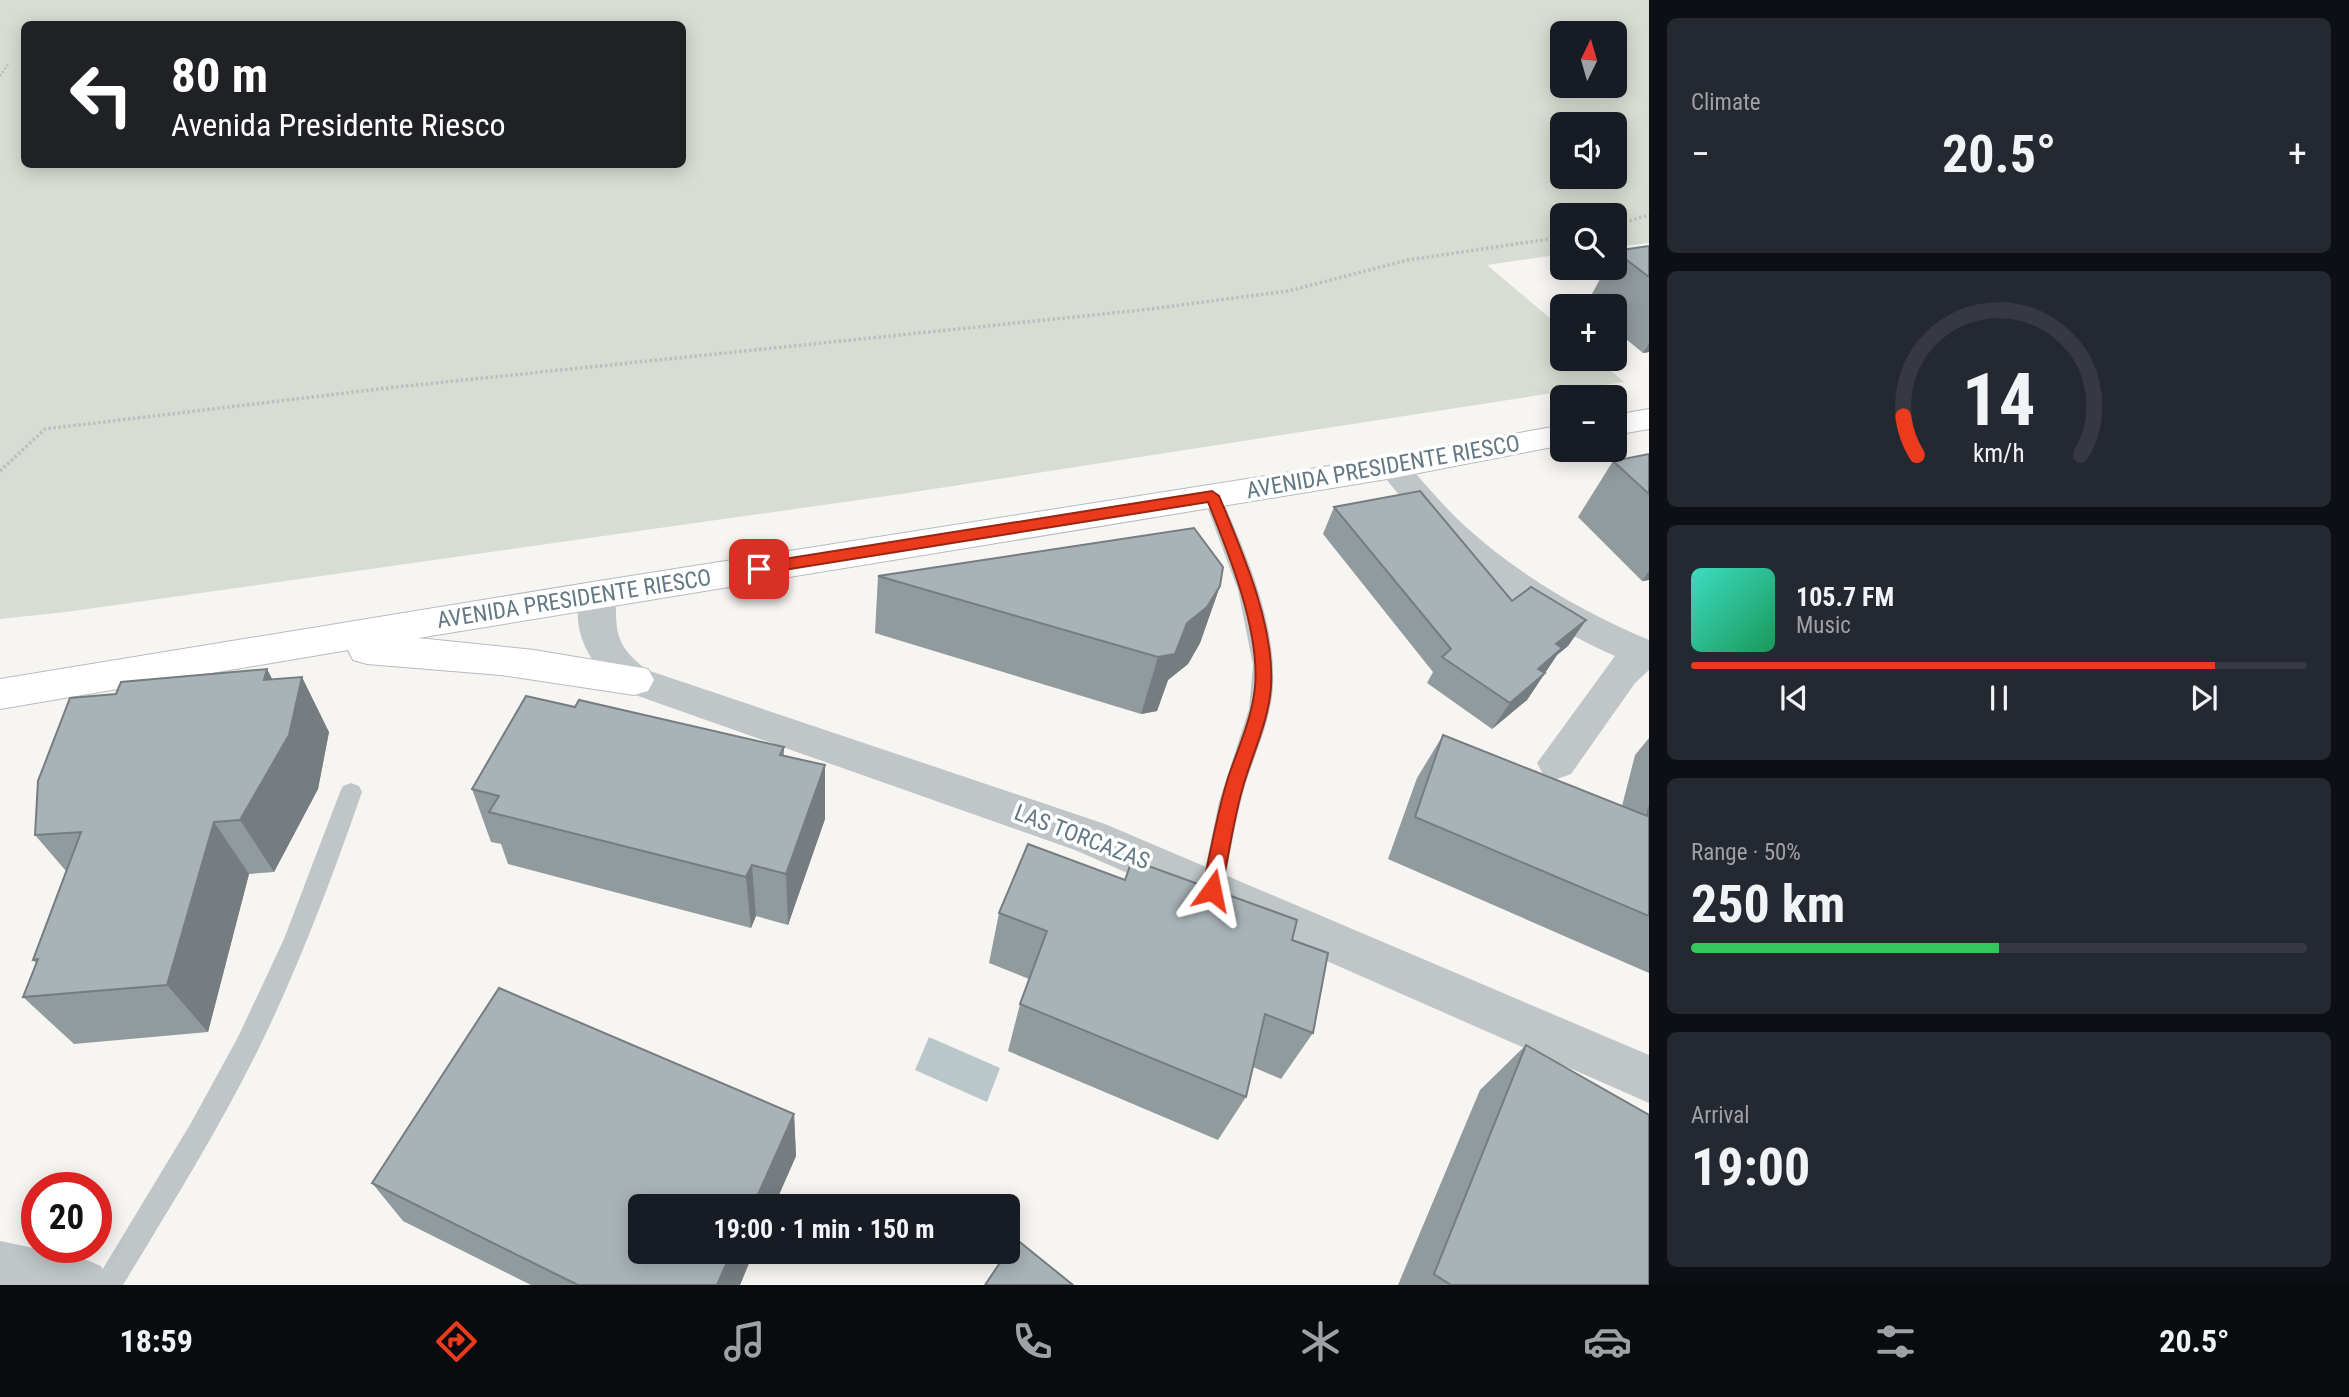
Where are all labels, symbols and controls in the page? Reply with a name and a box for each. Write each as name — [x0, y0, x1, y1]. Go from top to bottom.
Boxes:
north arrow — [1550, 21, 1628, 98]
map controls — [1550, 21, 1627, 462]
text: 80 m — [171, 47, 268, 104]
icon: left — [56, 49, 147, 140]
text: Climate — [1691, 89, 1761, 116]
text: Avenida Presidente Riesco — [171, 106, 506, 144]
button: sound — [1550, 112, 1627, 189]
text: 20.5° — [1942, 124, 2056, 185]
text: − — [1691, 132, 1710, 176]
text: + — [2288, 132, 2307, 176]
button: search — [1550, 203, 1627, 280]
button: + — [1550, 294, 1627, 371]
text: 14 — [1962, 358, 2036, 444]
button: − — [1550, 385, 1627, 462]
street label: AVENIDA PRESIDENTE RIESCO — [1244, 430, 1522, 504]
text: km/h — [1973, 439, 2025, 468]
pin — [729, 539, 789, 599]
icon: arrive — [740, 550, 778, 588]
street label: AVENIDA PRESIDENTE RIESCO — [435, 564, 713, 634]
text: 105.7 FM — [1796, 582, 1894, 612]
text: Music — [1796, 612, 1851, 639]
icon: previous — [1775, 679, 1813, 717]
icon: pause — [1980, 679, 2018, 717]
icon: next — [2185, 679, 2223, 717]
street label: LAS TORCAZAS — [1011, 799, 1153, 875]
text: Range · 50% — [1691, 839, 1801, 866]
position arrow — [1175, 853, 1249, 927]
text: 250 km — [1691, 874, 1845, 935]
text: Arrival — [1691, 1102, 1750, 1129]
text: 19:00 — [1691, 1137, 1810, 1198]
speed limit sign: 20 — [21, 1172, 112, 1263]
text: 19:00 · 1 min · 150 m — [714, 1214, 934, 1244]
icon: directions — [432, 1317, 481, 1366]
icon: music — [720, 1317, 769, 1366]
icon: phone — [1008, 1317, 1057, 1366]
icon: climate — [1296, 1317, 1345, 1366]
icon: car — [1583, 1317, 1632, 1366]
icon: filters — [1871, 1317, 1920, 1366]
text: 18:59 — [119, 1322, 193, 1360]
text: 20.5° — [2159, 1322, 2229, 1360]

